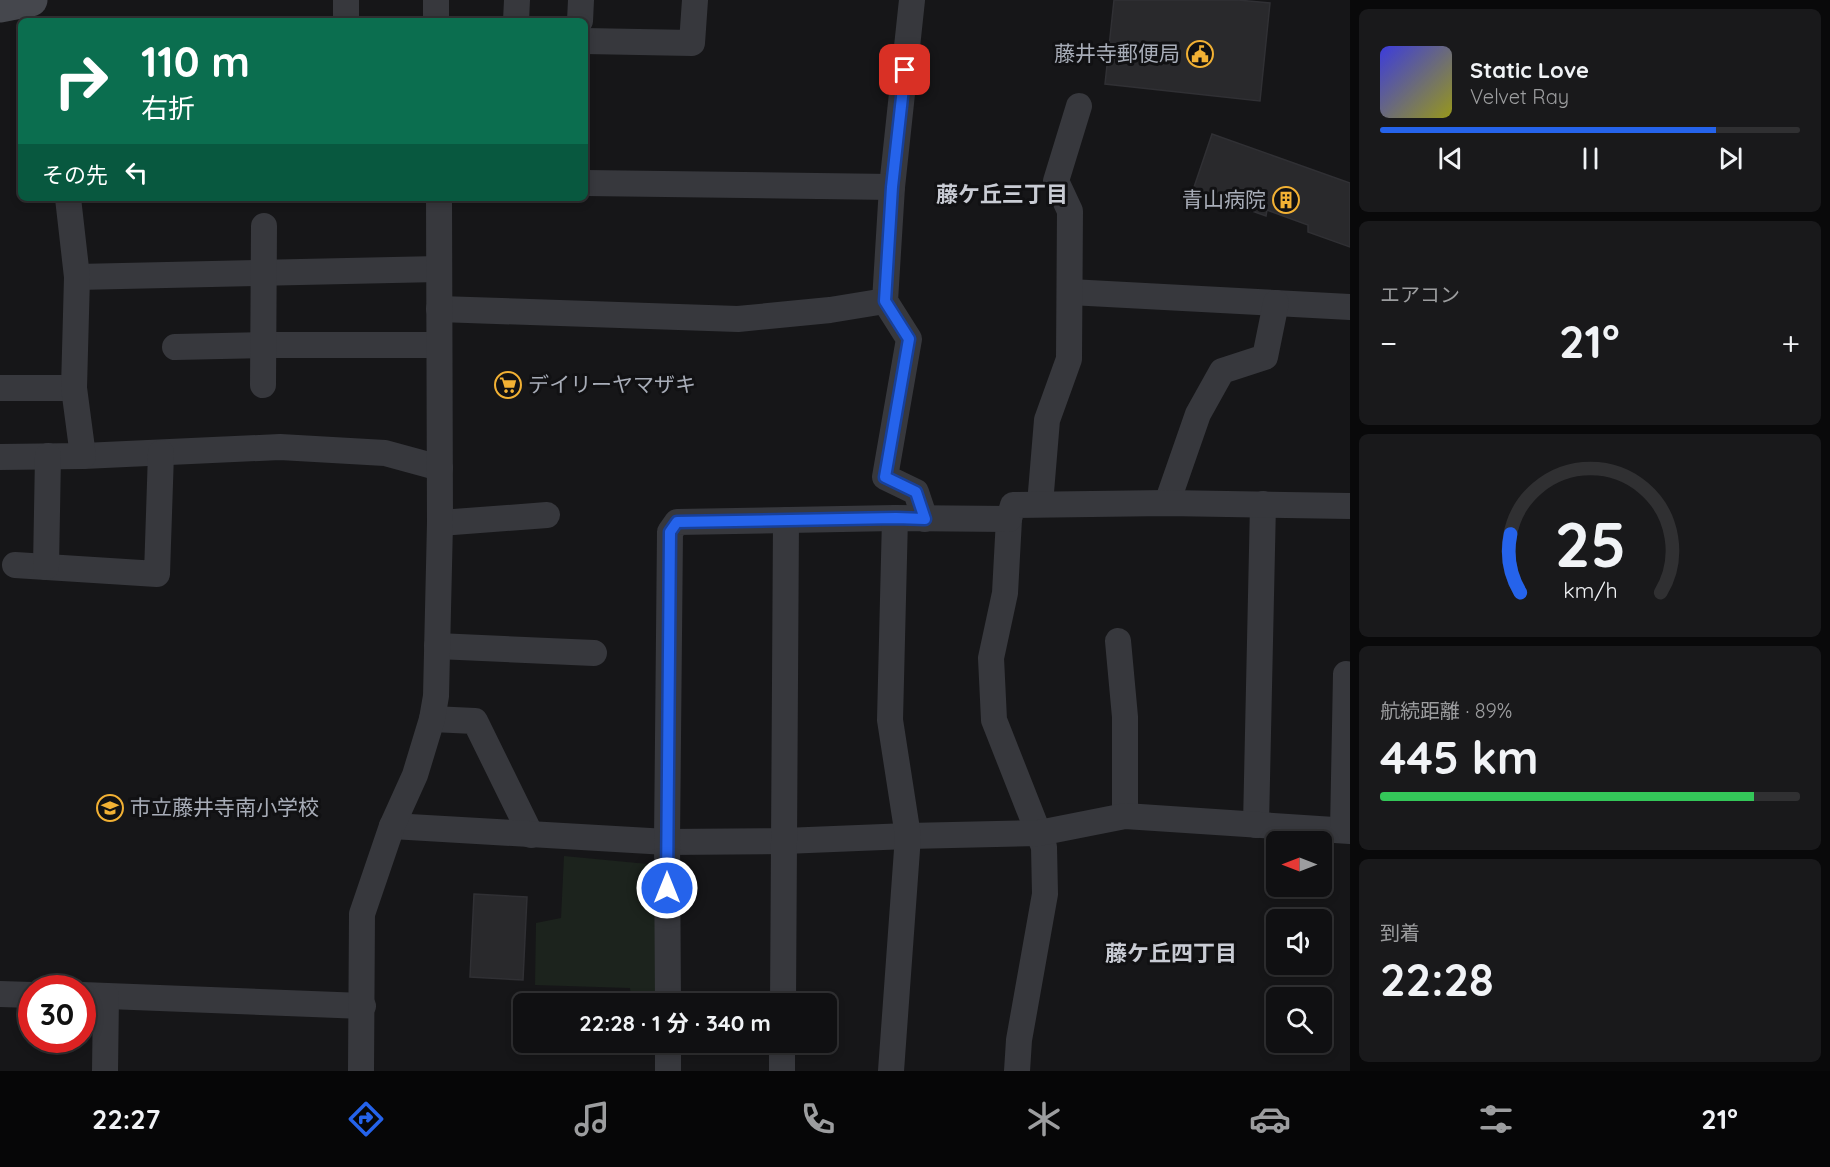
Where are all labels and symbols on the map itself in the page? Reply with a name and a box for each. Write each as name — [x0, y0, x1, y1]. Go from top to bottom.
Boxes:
public building icon: 藤井寺郵便局 — [1185, 39, 1215, 69]
place label: 藤井寺郵便局 — [1054, 40, 1180, 66]
pin — [879, 44, 930, 95]
district label: 藤ケ丘三丁目 — [936, 180, 1068, 208]
building icon: 青山病院 — [1271, 185, 1301, 215]
place label: 青山病院 — [1182, 186, 1266, 212]
supermarket icon: デイリーヤマザキ — [493, 370, 523, 400]
place label: デイリーヤマザキ — [528, 371, 696, 397]
school or university icon: 市立藤井寺南小学校 — [95, 793, 125, 823]
place label: 市立藤井寺南小学校 — [130, 794, 319, 820]
north arrow — [1266, 831, 1332, 897]
position arrow — [635, 856, 699, 920]
district label: 藤ケ丘四丁目 — [1105, 939, 1237, 967]
speed limit sign: 30 — [18, 975, 96, 1053]

